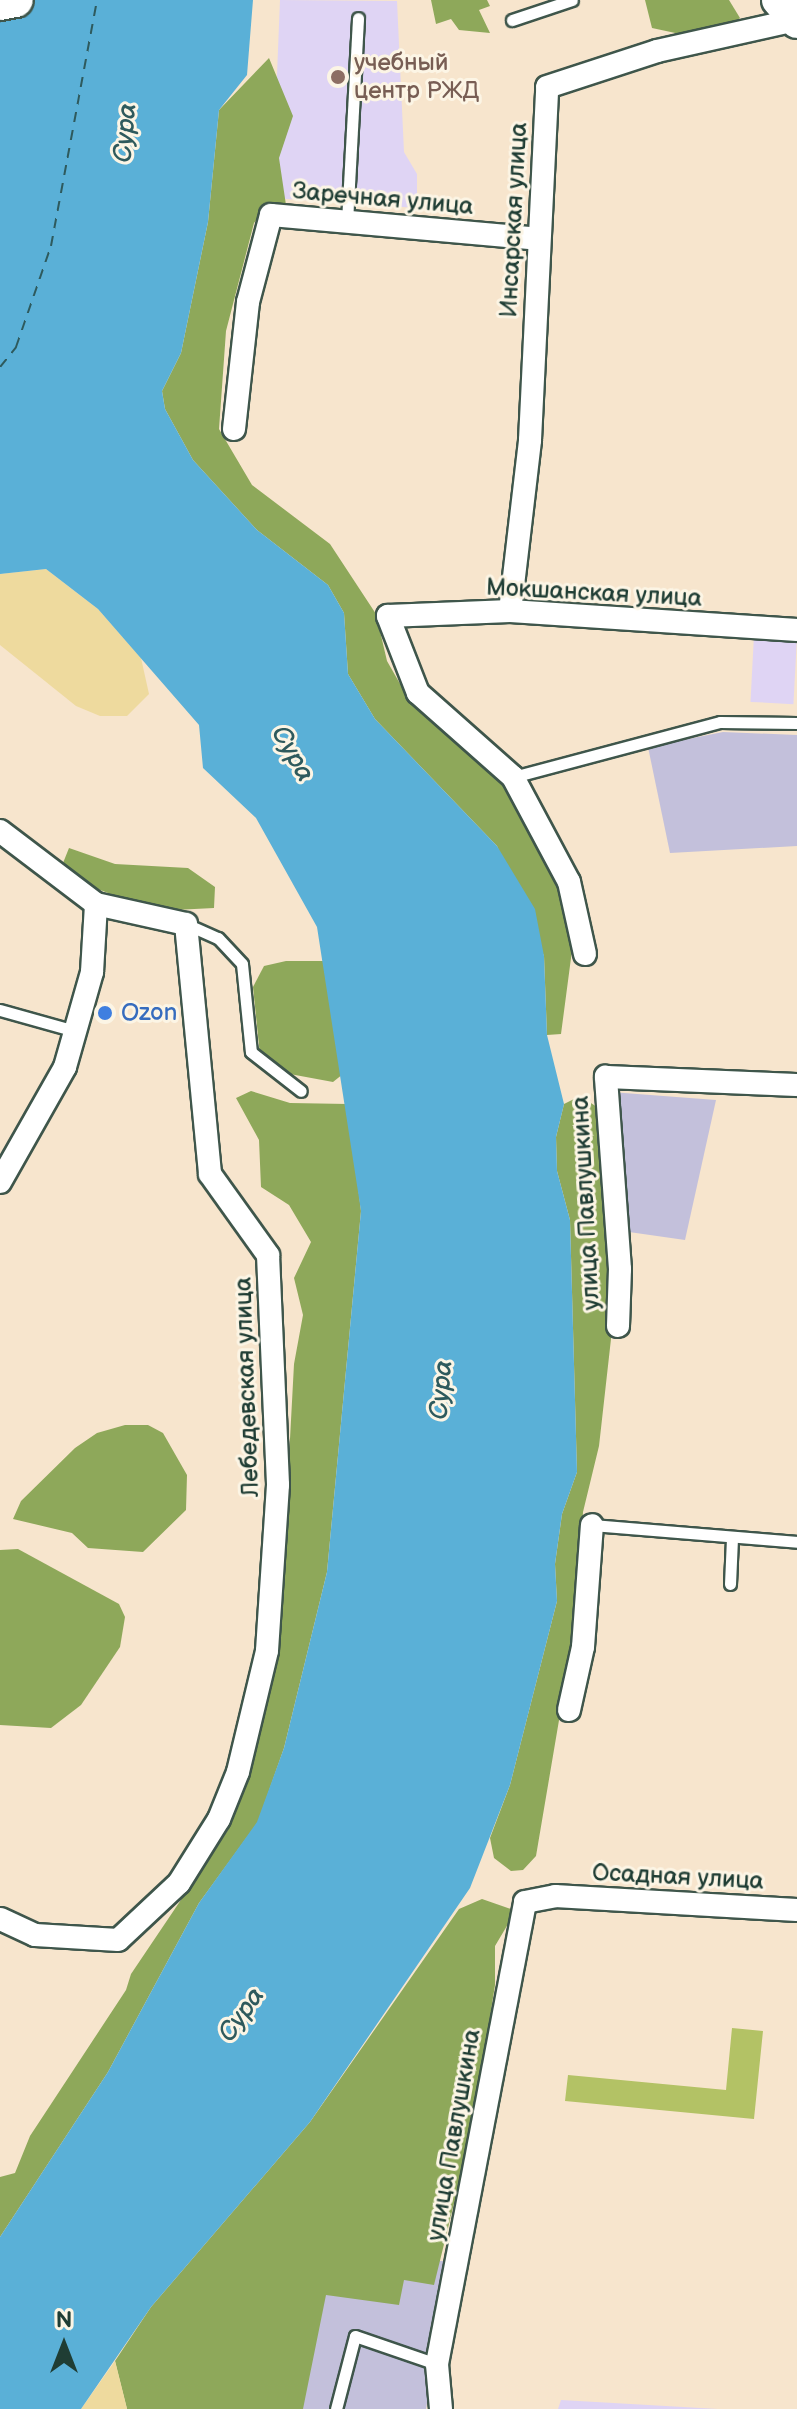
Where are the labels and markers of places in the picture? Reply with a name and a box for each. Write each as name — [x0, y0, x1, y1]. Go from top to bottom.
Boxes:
place label: учебный центр РЖД — [354, 49, 479, 105]
marker: учебный центр РЖД — [329, 68, 347, 86]
place label: Ozon — [121, 999, 177, 1027]
marker: Ozon — [96, 1004, 114, 1022]

